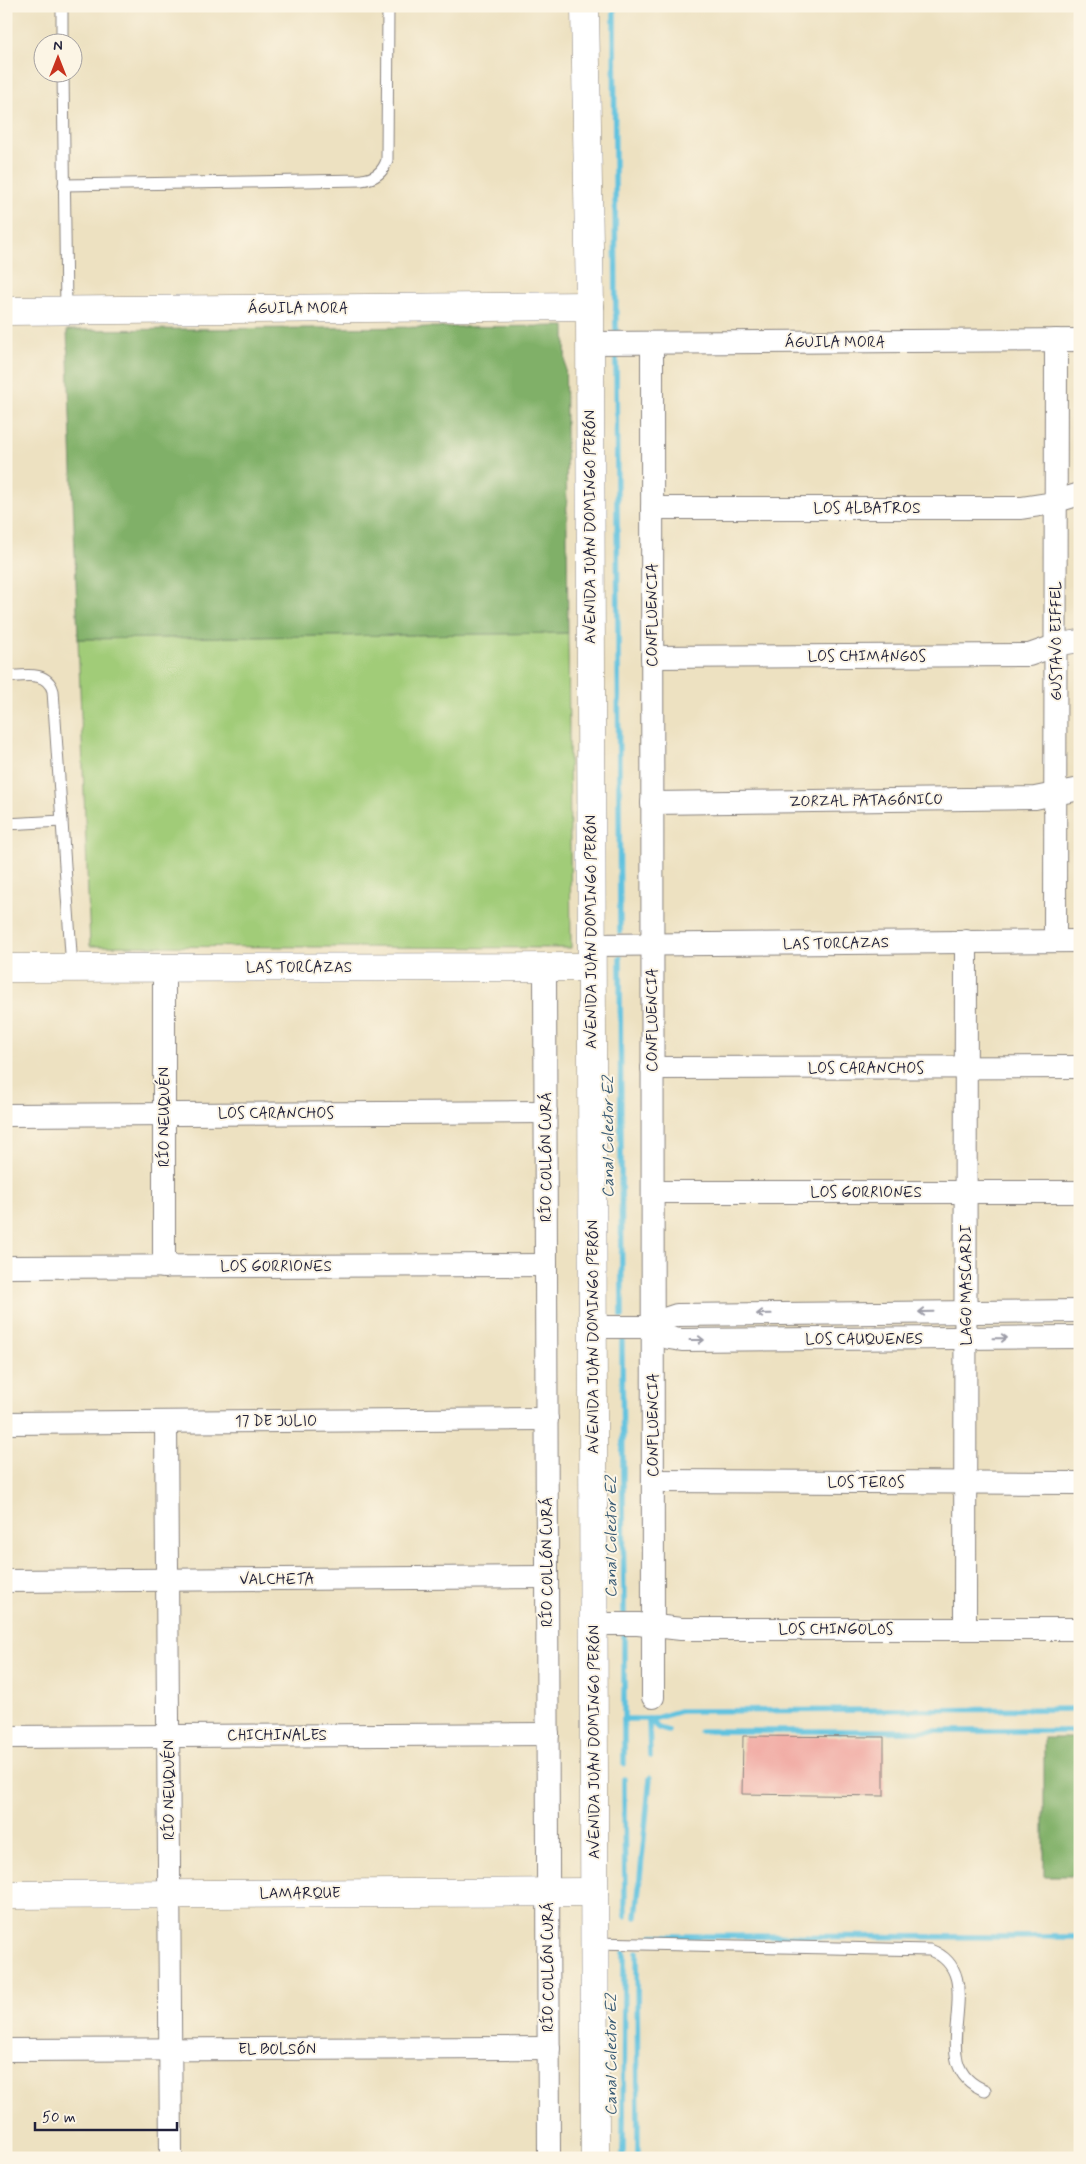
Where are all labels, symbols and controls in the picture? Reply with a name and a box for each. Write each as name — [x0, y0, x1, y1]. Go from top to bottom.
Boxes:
north arrow — [32, 32, 82, 82]
text: N — [53, 37, 63, 55]
street label: ÁGUILA MORA — [248, 298, 348, 319]
street label: ÁGUILA MORA — [785, 332, 885, 353]
street label: AVENIDA JUAN DOMINGO PERÓN — [581, 410, 601, 644]
street label: LOS ALBATROS — [813, 499, 921, 519]
street label: CONFLUENCIA — [643, 563, 663, 667]
street label: GUSTAVO EIFFEL — [1047, 581, 1067, 701]
street label: LOS CHIMANGOS — [808, 647, 926, 667]
street label: ZORZAL PATAGÓNICO — [789, 790, 943, 812]
street label: AVENIDA JUAN DOMINGO PERÓN — [582, 815, 602, 1049]
street label: LAS TORCAZAS — [783, 933, 889, 955]
street label: LAS TORCAZAS — [246, 958, 352, 978]
street label: CONFLUENCIA — [643, 968, 663, 1072]
street label: LOS CARANCHOS — [808, 1059, 924, 1079]
street label: RÍO NEUQUÉN — [154, 1067, 175, 1167]
water label: Canal Colector E2 — [598, 1074, 619, 1198]
street label: RÍO COLLÓN CURÁ — [536, 1092, 557, 1222]
street label: LOS CARANCHOS — [218, 1104, 334, 1124]
street label: LOS GORRIONES — [810, 1183, 922, 1203]
street label: AVENIDA JUAN DOMINGO PERÓN — [584, 1220, 604, 1454]
street label: LAGO MASCARDI — [957, 1224, 977, 1346]
street label: LOS GORRIONES — [220, 1257, 332, 1277]
one-way arrow — [918, 1308, 934, 1317]
one-way arrow — [756, 1309, 772, 1319]
street label: LOS CAUQUENES — [805, 1330, 923, 1350]
one-way arrow — [992, 1333, 1008, 1343]
one-way arrow — [689, 1335, 705, 1345]
street label: CONFLUENCIA — [644, 1373, 664, 1477]
street label: 17 DE JULIO — [235, 1412, 317, 1432]
street label: LOS TEROS — [827, 1473, 905, 1493]
water label: Canal Colector E2 — [601, 1474, 622, 1598]
street label: RÍO COLLÓN CURÁ — [537, 1497, 558, 1627]
street label: VALCHETA — [239, 1570, 315, 1590]
street label: LOS CHINGOLOS — [779, 1620, 894, 1640]
street label: AVENIDA JUAN DOMINGO PERÓN — [585, 1625, 605, 1859]
street label: CHICHINALES — [227, 1726, 327, 1746]
street label: RÍO NEUQUÉN — [159, 1740, 180, 1840]
street label: LAMARQUE — [259, 1884, 341, 1904]
street label: RÍO COLLÓN CURÁ — [538, 1902, 559, 2032]
water label: Canal Colector E2 — [601, 1992, 622, 2116]
street label: EL BOLSÓN — [238, 2040, 316, 2060]
scale bar — [35, 2099, 178, 2131]
text: 50 m — [42, 2108, 76, 2128]

